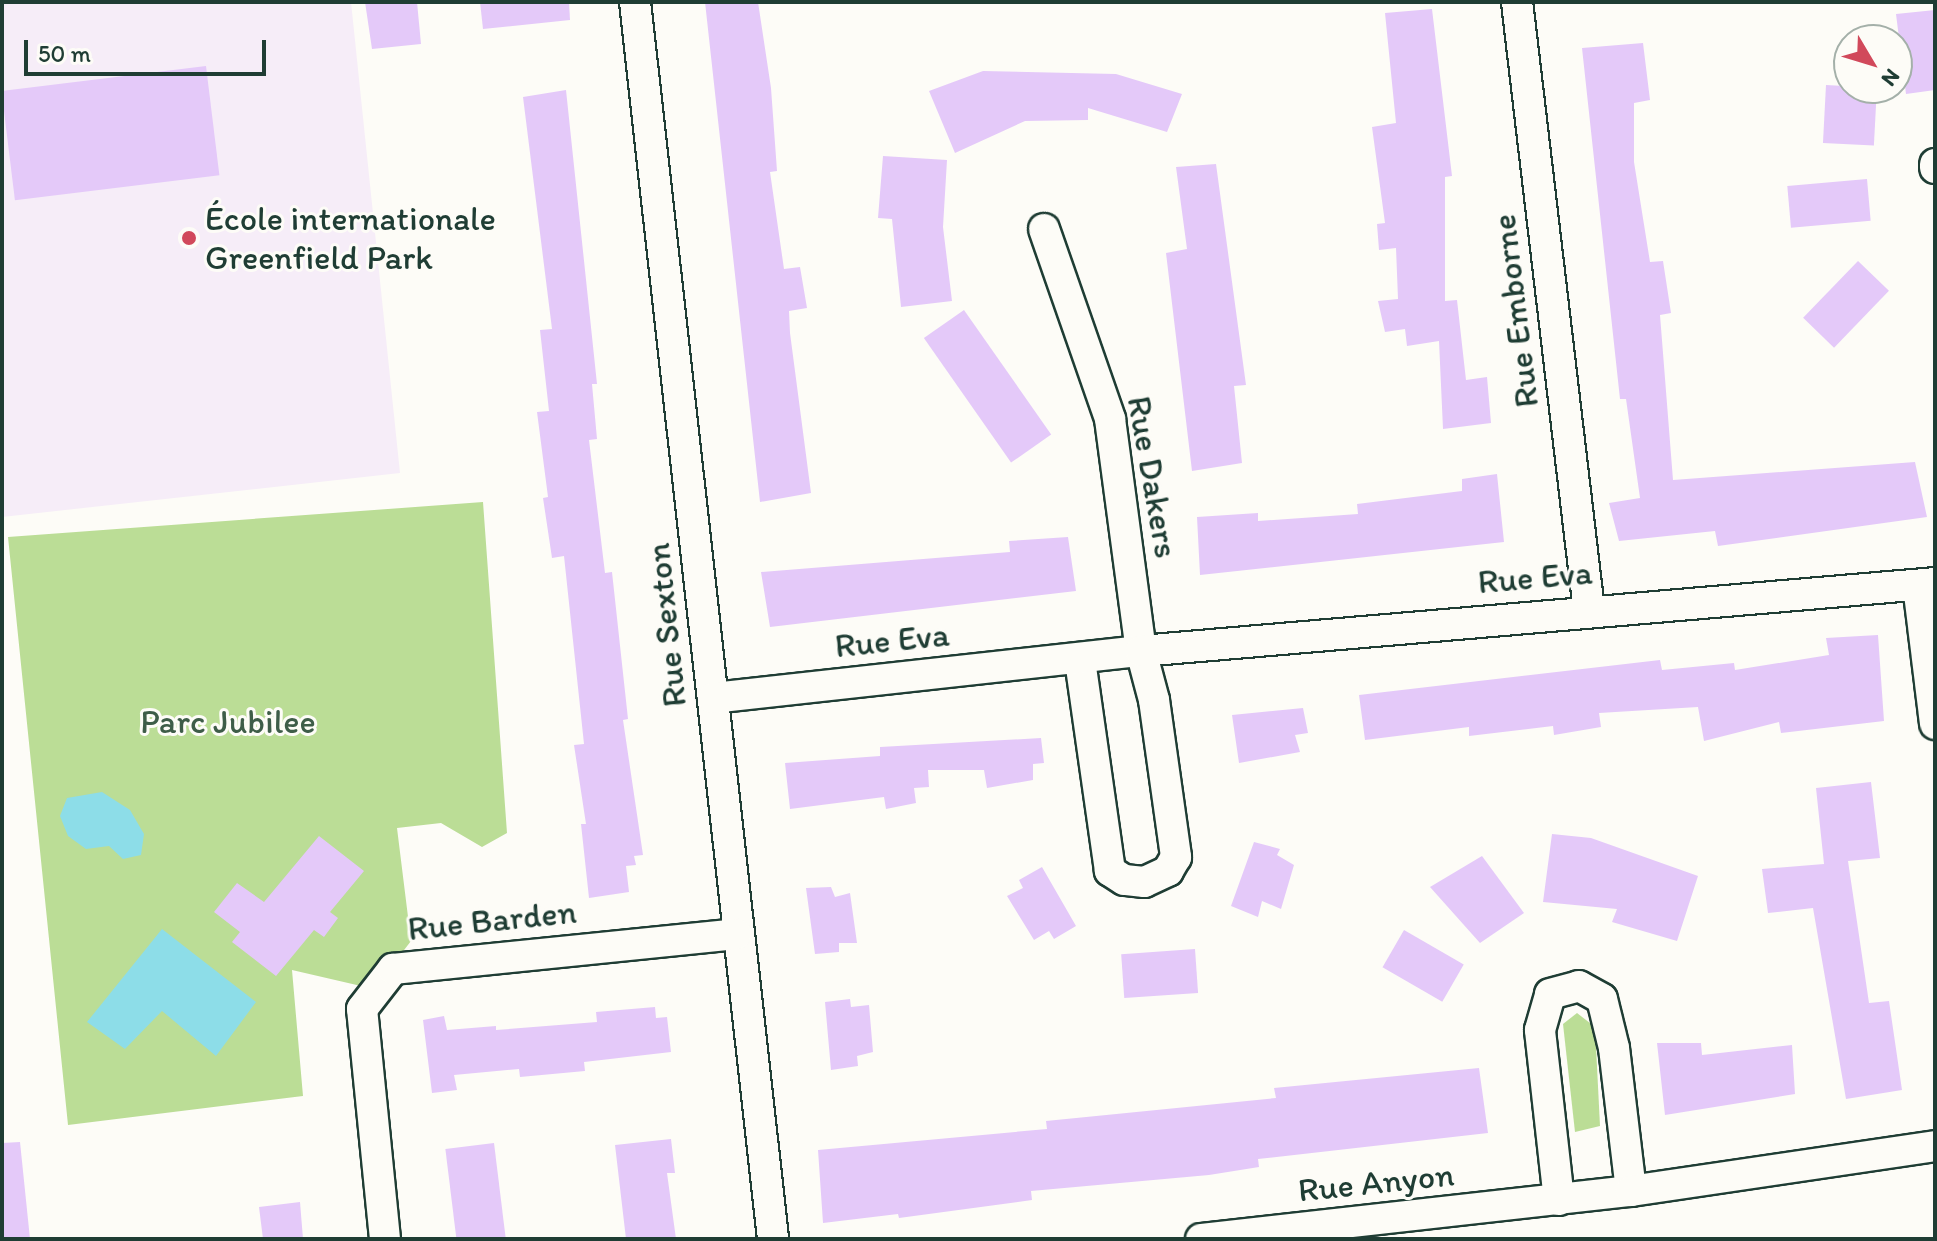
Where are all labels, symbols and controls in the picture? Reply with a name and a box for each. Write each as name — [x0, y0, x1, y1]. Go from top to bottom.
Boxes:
scale bar — [28, 24, 270, 74]
north arrow — [1833, 24, 1913, 104]
text: 50 m — [38, 39, 91, 68]
text: N — [1876, 64, 1906, 92]
place label: École internationale Greenfield Park — [205, 198, 499, 278]
street label: Rue Emborne — [1483, 212, 1547, 410]
marker: École internationale Greenfield Park — [180, 229, 198, 247]
street label: Rue Dakers — [1119, 392, 1187, 562]
street label: Rue Sexton — [637, 541, 695, 709]
street label: Rue Eva — [1476, 552, 1594, 602]
street label: Rue Eva — [833, 614, 951, 666]
park label: Parc Jubilee — [140, 702, 316, 742]
street label: Rue Barden — [405, 891, 579, 949]
street label: Rue Anyon — [1296, 1154, 1456, 1210]

